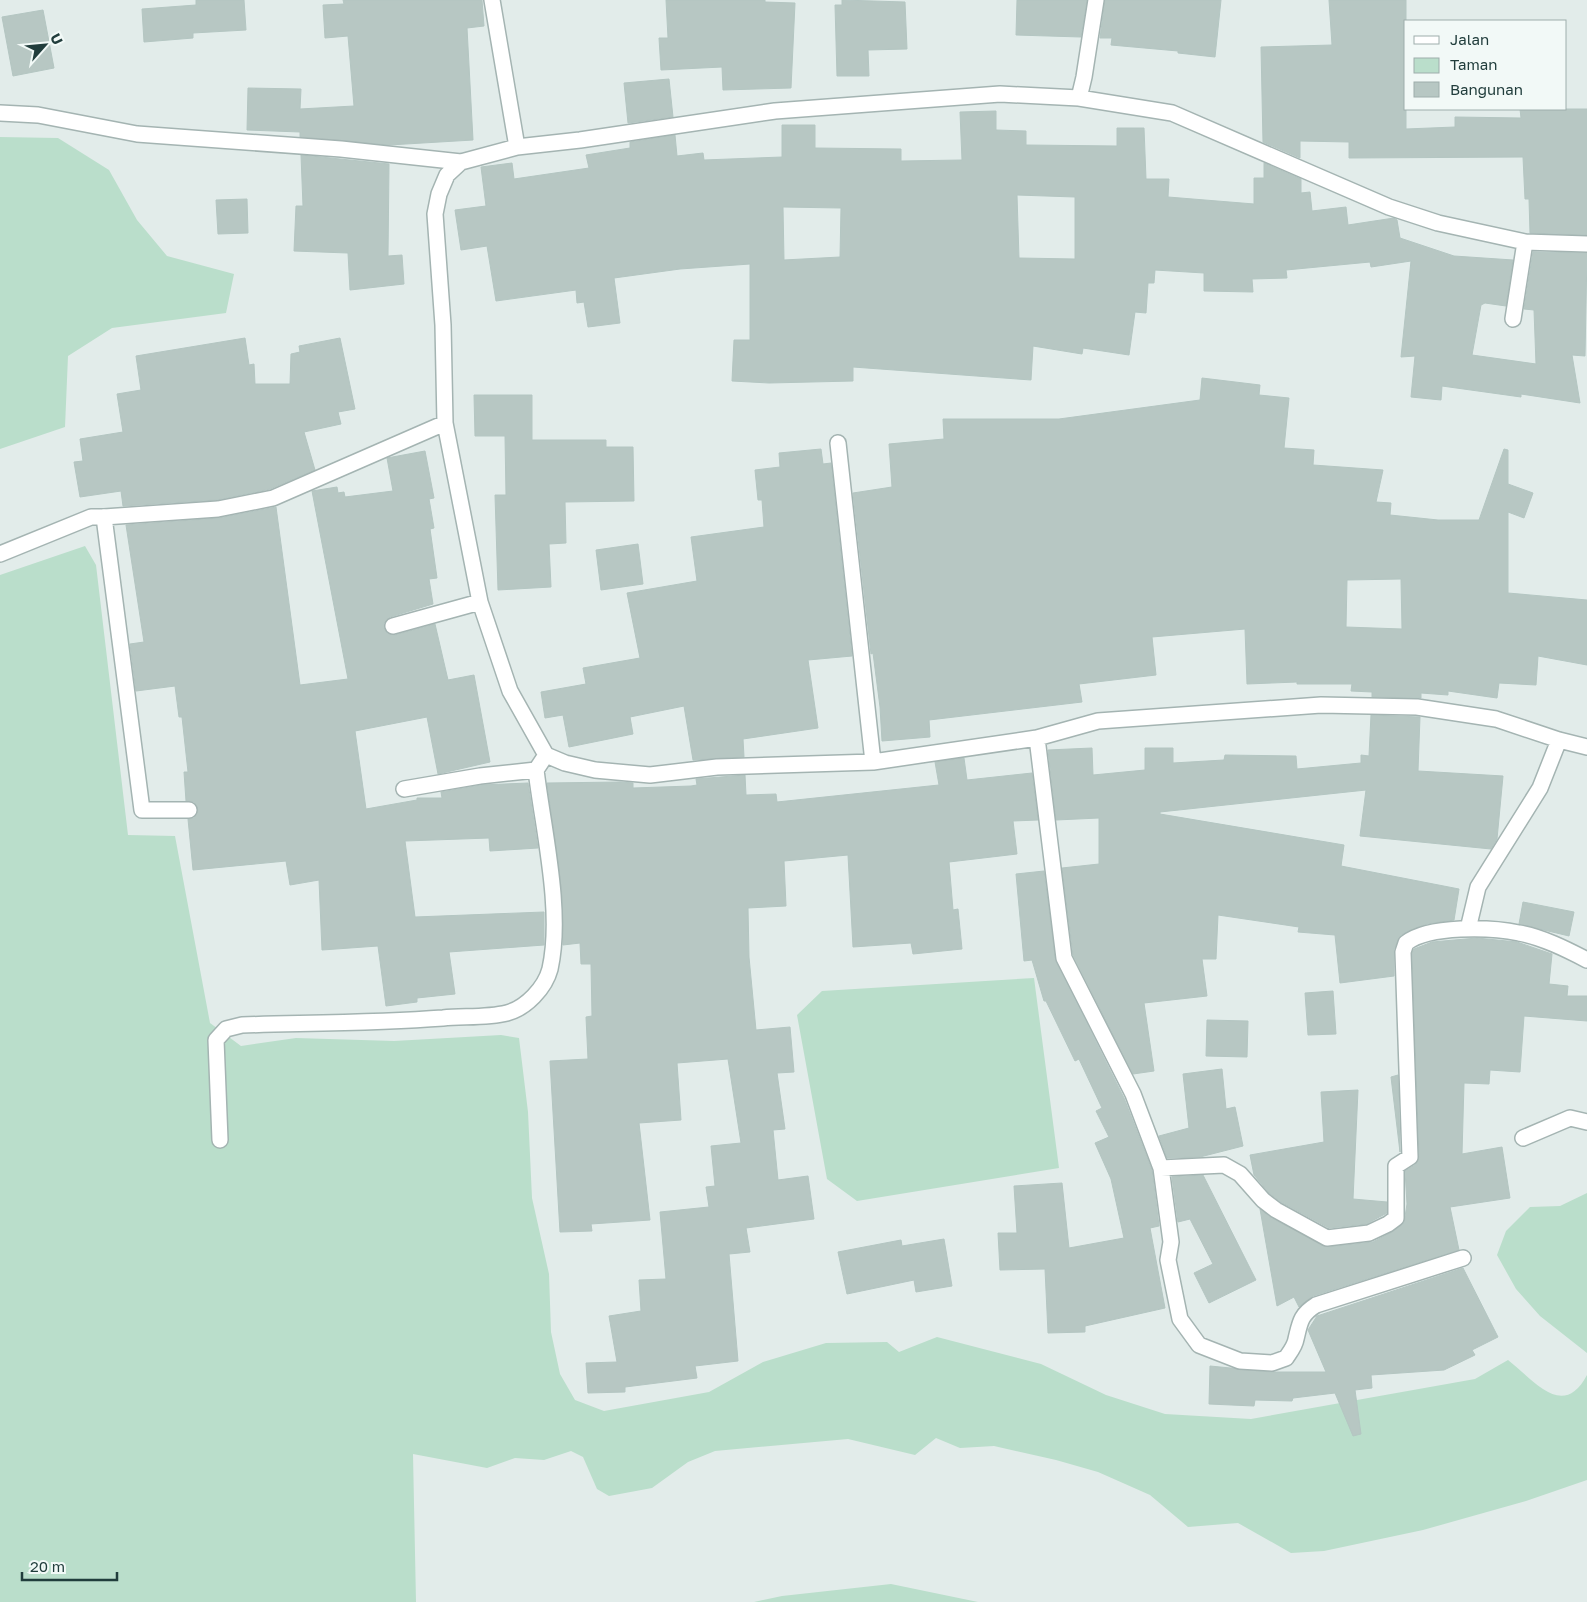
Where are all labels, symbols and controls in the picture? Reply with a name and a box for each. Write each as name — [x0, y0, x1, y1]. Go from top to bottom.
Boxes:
north arrow — [20, 20, 70, 70]
legend — [1404, 20, 1567, 110]
text: U — [47, 30, 67, 47]
text: Jalan — [1450, 30, 1489, 48]
text: Taman — [1450, 55, 1497, 73]
text: Bangunan — [1450, 80, 1523, 98]
scale bar — [22, 1550, 118, 1582]
text: 20 m — [30, 1557, 65, 1575]

